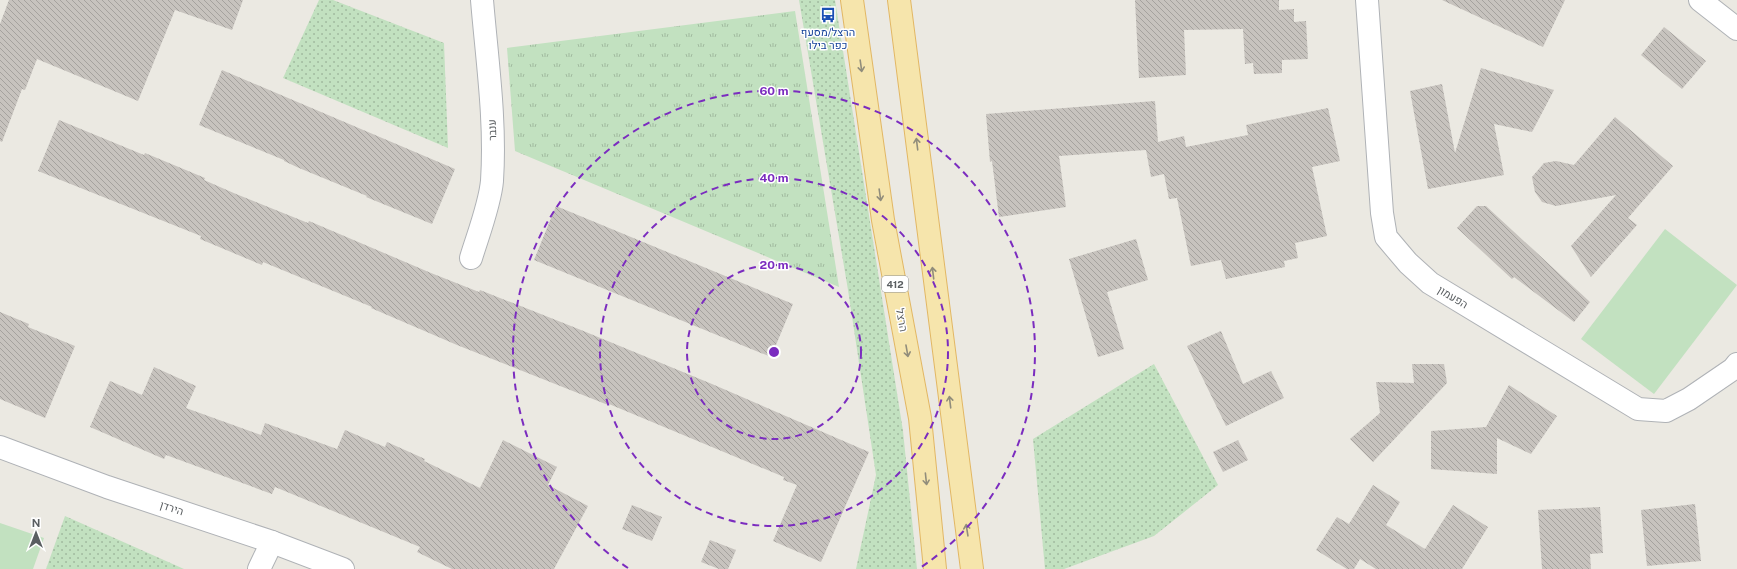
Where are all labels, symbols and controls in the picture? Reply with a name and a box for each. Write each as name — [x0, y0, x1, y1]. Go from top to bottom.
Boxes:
bus stop icon: הרצל/מסעף כפר בילו — [819, 6, 837, 24]
place label: הרצל/מסעף כפר בילו — [801, 26, 855, 51]
one-way arrow — [857, 59, 865, 72]
text: 60 m — [759, 84, 789, 98]
street label: ענבר — [486, 119, 498, 141]
one-way arrow — [913, 138, 921, 151]
text: 40 m — [759, 171, 789, 185]
one-way arrow — [876, 188, 884, 201]
text: 20 m — [760, 258, 789, 272]
one-way arrow — [930, 267, 937, 280]
road number: 412 — [882, 276, 908, 292]
street label: הפעמון — [1436, 283, 1470, 311]
street label: הרצל — [894, 307, 910, 333]
one-way arrow — [904, 344, 912, 357]
centre of rings — [767, 345, 781, 359]
one-way arrow — [946, 395, 954, 408]
one-way arrow — [922, 472, 930, 485]
street label: הירדן — [159, 499, 185, 517]
north arrow — [16, 513, 56, 553]
text: N — [32, 517, 40, 529]
one-way arrow — [963, 524, 971, 537]

